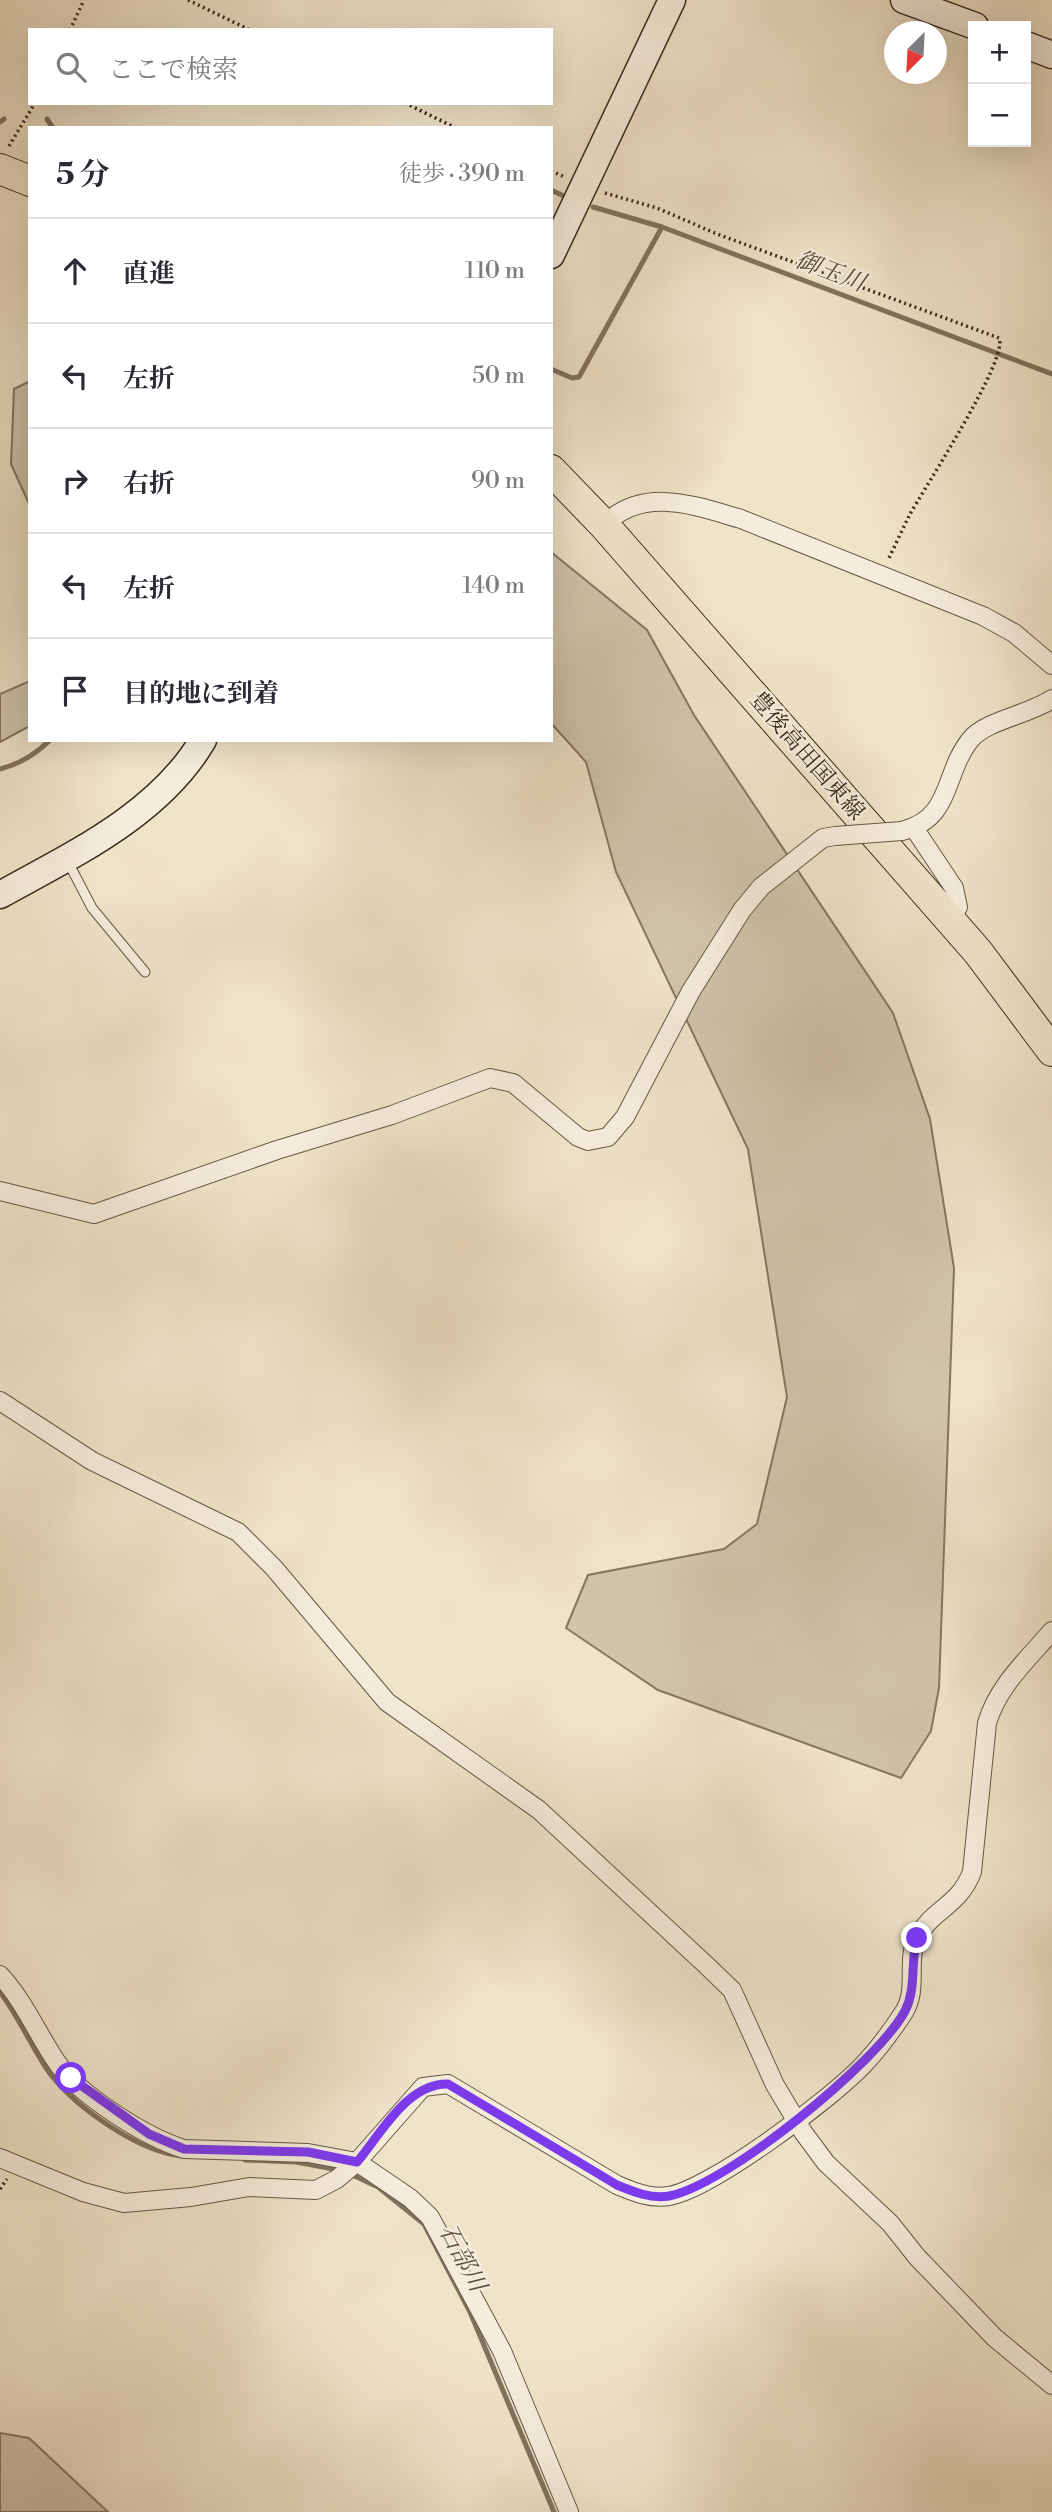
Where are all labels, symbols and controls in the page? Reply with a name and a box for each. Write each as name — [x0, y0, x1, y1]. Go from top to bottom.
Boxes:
north arrow — [884, 21, 947, 84]
map controls — [968, 21, 1031, 147]
button: + — [968, 21, 1031, 84]
search box — [28, 28, 553, 105]
icon: search — [52, 48, 90, 86]
text: ここで検索 — [108, 54, 238, 86]
button: − — [968, 84, 1031, 147]
text: 5 分 — [56, 156, 109, 194]
text: 徒歩 · 390 m — [399, 160, 525, 188]
water label: 御玉川 — [791, 245, 872, 300]
icon: ahead — [56, 252, 94, 290]
text: 110 m — [465, 257, 525, 285]
text: 直進 — [123, 258, 175, 290]
icon: left — [56, 357, 94, 395]
text: 50 m — [472, 362, 525, 390]
text: 左折 — [123, 363, 175, 395]
icon: right — [56, 462, 94, 500]
text: 90 m — [471, 467, 525, 495]
text: 右折 — [123, 468, 175, 500]
icon: left — [56, 567, 94, 605]
text: 140 m — [462, 572, 525, 600]
text: 左折 — [123, 573, 175, 605]
icon: arrive — [56, 672, 94, 710]
text: 目的地に到着 — [123, 678, 279, 710]
street label: 豊後高田国東線 — [744, 686, 870, 826]
route end — [901, 1922, 932, 1953]
route start — [55, 2062, 86, 2093]
water label: 石部川 — [432, 2219, 494, 2299]

